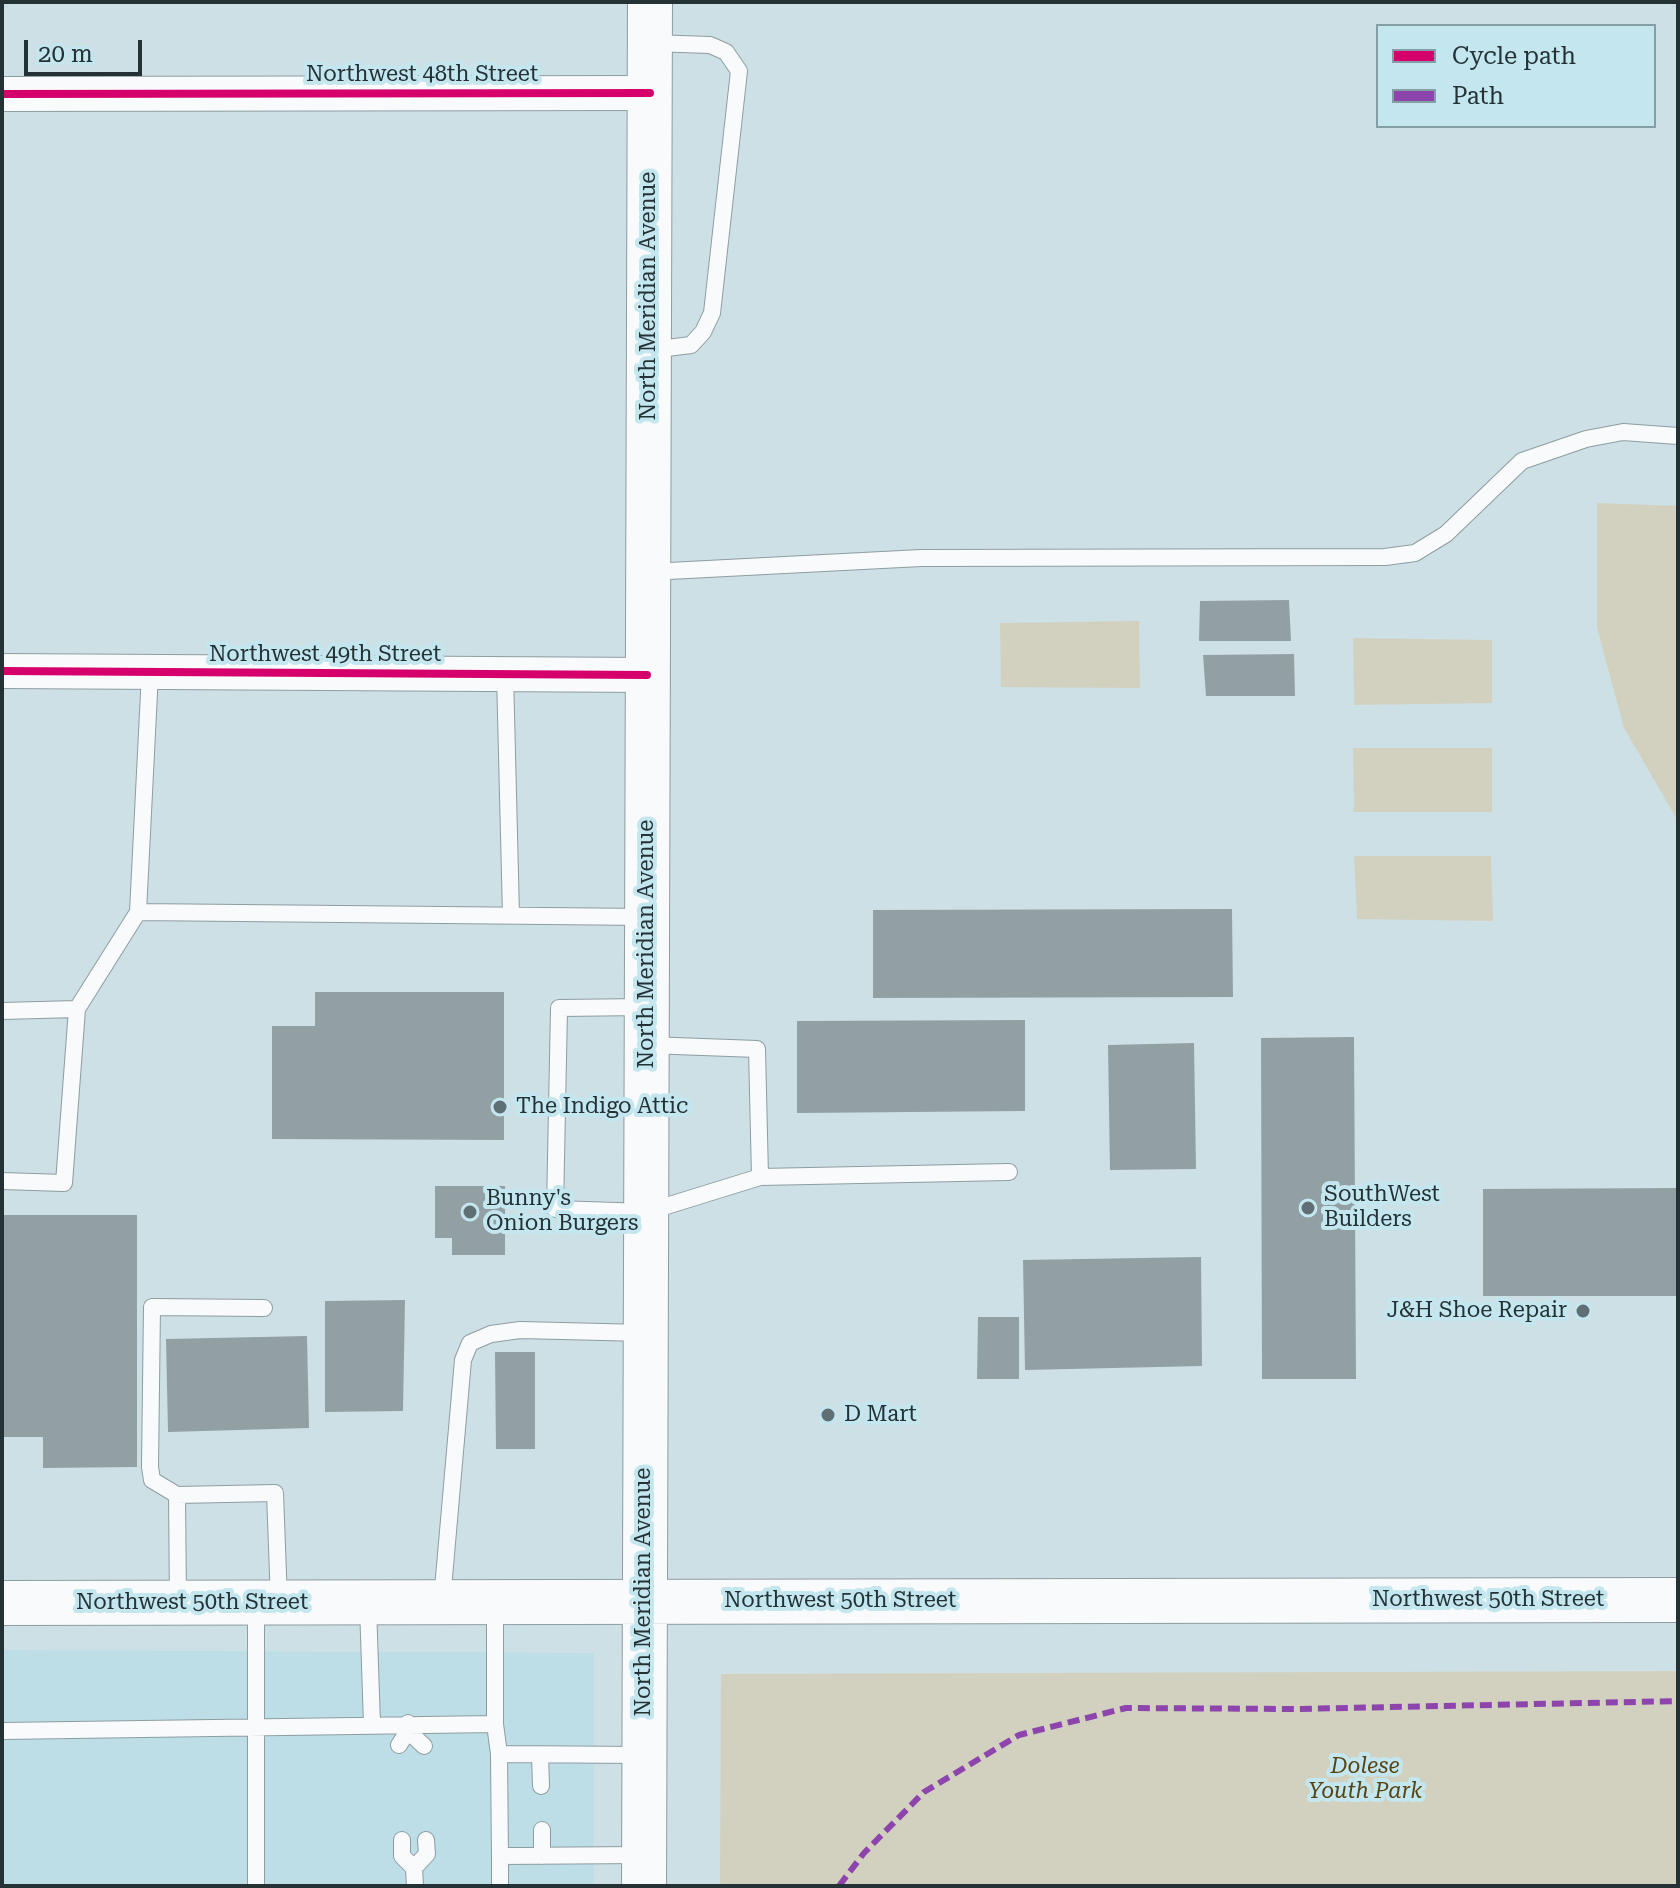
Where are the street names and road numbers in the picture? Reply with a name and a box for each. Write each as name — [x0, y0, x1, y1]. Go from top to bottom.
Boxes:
street label: Northwest 48th Street — [306, 62, 538, 88]
street label: North Meridian Avenue — [636, 172, 662, 420]
street label: Northwest 49th Street — [209, 642, 441, 668]
street label: North Meridian Avenue — [634, 820, 660, 1068]
street label: North Meridian Avenue — [631, 1468, 657, 1716]
street label: Northwest 50th Street — [1372, 1587, 1604, 1613]
street label: Northwest 50th Street — [724, 1588, 956, 1614]
street label: Northwest 50th Street — [76, 1590, 308, 1616]

